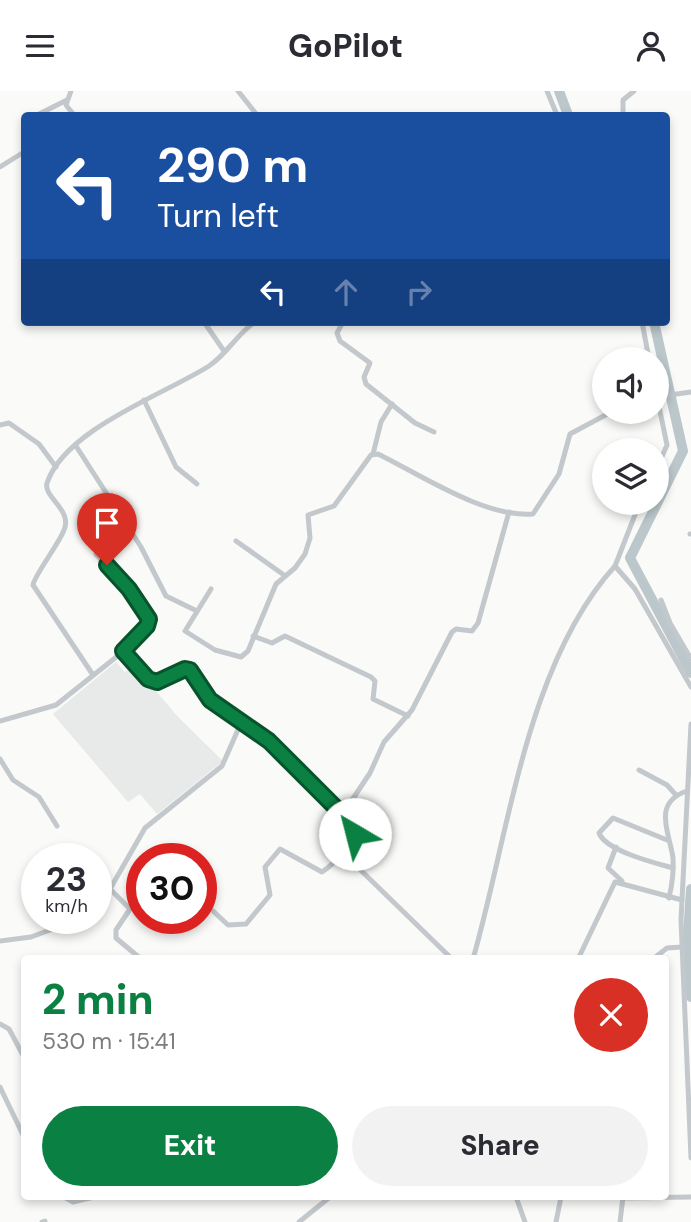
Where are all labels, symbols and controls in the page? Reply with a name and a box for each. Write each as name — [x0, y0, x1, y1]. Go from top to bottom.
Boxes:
text: GoPilot — [288, 25, 403, 67]
icon: menu — [21, 27, 59, 65]
icon: person — [632, 27, 670, 65]
text: 290 m — [157, 133, 308, 197]
icon: left — [42, 140, 133, 231]
text: Turn left — [157, 195, 279, 237]
icon: left — [254, 273, 292, 311]
icon: ahead — [327, 273, 365, 311]
icon: right — [400, 273, 438, 311]
map controls — [592, 347, 669, 515]
button: sound — [592, 347, 669, 424]
button: layers — [592, 438, 669, 515]
pin — [77, 493, 137, 565]
icon: arrive — [88, 504, 126, 542]
position arrow — [318, 797, 392, 871]
speed limit sign: 30 — [126, 843, 217, 934]
text: 23 — [46, 856, 87, 902]
text: km/h — [45, 894, 88, 918]
text: 2 min — [42, 972, 153, 1027]
button: close — [574, 978, 648, 1052]
text: 530 m · 15:41 — [42, 1026, 176, 1056]
button: Exit — [42, 1106, 338, 1186]
button: Share — [352, 1106, 648, 1186]

